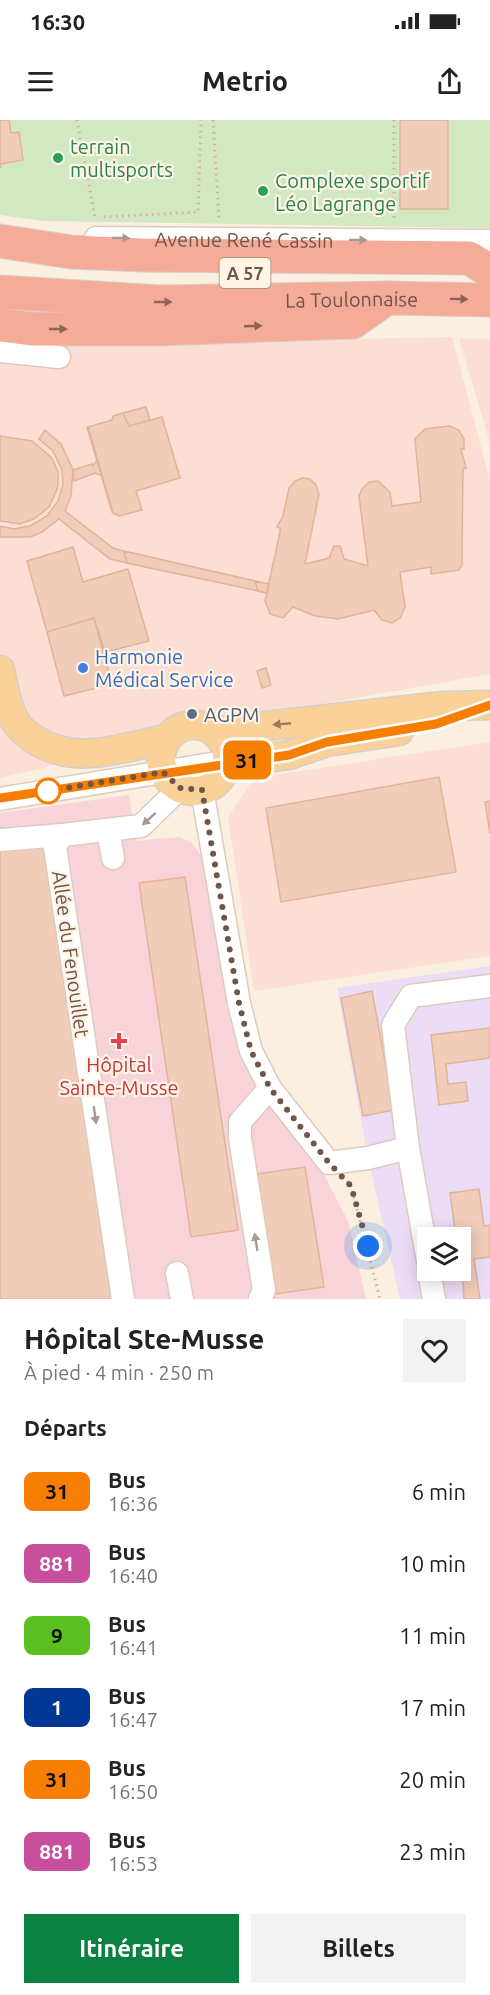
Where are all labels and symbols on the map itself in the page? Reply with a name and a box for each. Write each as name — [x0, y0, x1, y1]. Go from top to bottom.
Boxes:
place label: terrain multisports — [70, 135, 173, 181]
marker: terrain multisports — [51, 151, 65, 165]
place label: Complexe sportif Léo Lagrange — [275, 169, 430, 215]
marker: Complexe sportif Léo Lagrange — [256, 184, 270, 198]
street label: Avenue René Cassin — [155, 227, 333, 251]
one-way arrow — [112, 233, 131, 243]
one-way arrow — [349, 235, 368, 245]
road number: A 57 — [220, 258, 270, 288]
street label: La Toulonnaise — [285, 286, 418, 311]
one-way arrow — [450, 295, 469, 304]
one-way arrow — [154, 297, 173, 307]
one-way arrow — [244, 321, 263, 330]
one-way arrow — [49, 324, 68, 334]
place label: Harmonie Médical Service — [95, 645, 234, 691]
marker: Harmonie Médical Service — [76, 661, 90, 675]
place label: AGPM — [204, 703, 259, 726]
marker: AGPM — [185, 707, 199, 721]
one-way arrow — [272, 719, 291, 729]
line badge: 31 — [220, 740, 274, 780]
unlabelled marker — [35, 778, 61, 804]
one-way arrow — [141, 812, 156, 826]
street label: Allée du Fenouillet — [48, 869, 94, 1039]
marker: Hôpital Sainte-Musse — [110, 1032, 128, 1050]
place label: Hôpital Sainte-Musse — [60, 1053, 178, 1099]
one-way arrow — [91, 1106, 100, 1125]
your location — [353, 1231, 383, 1261]
one-way arrow — [252, 1232, 261, 1251]

